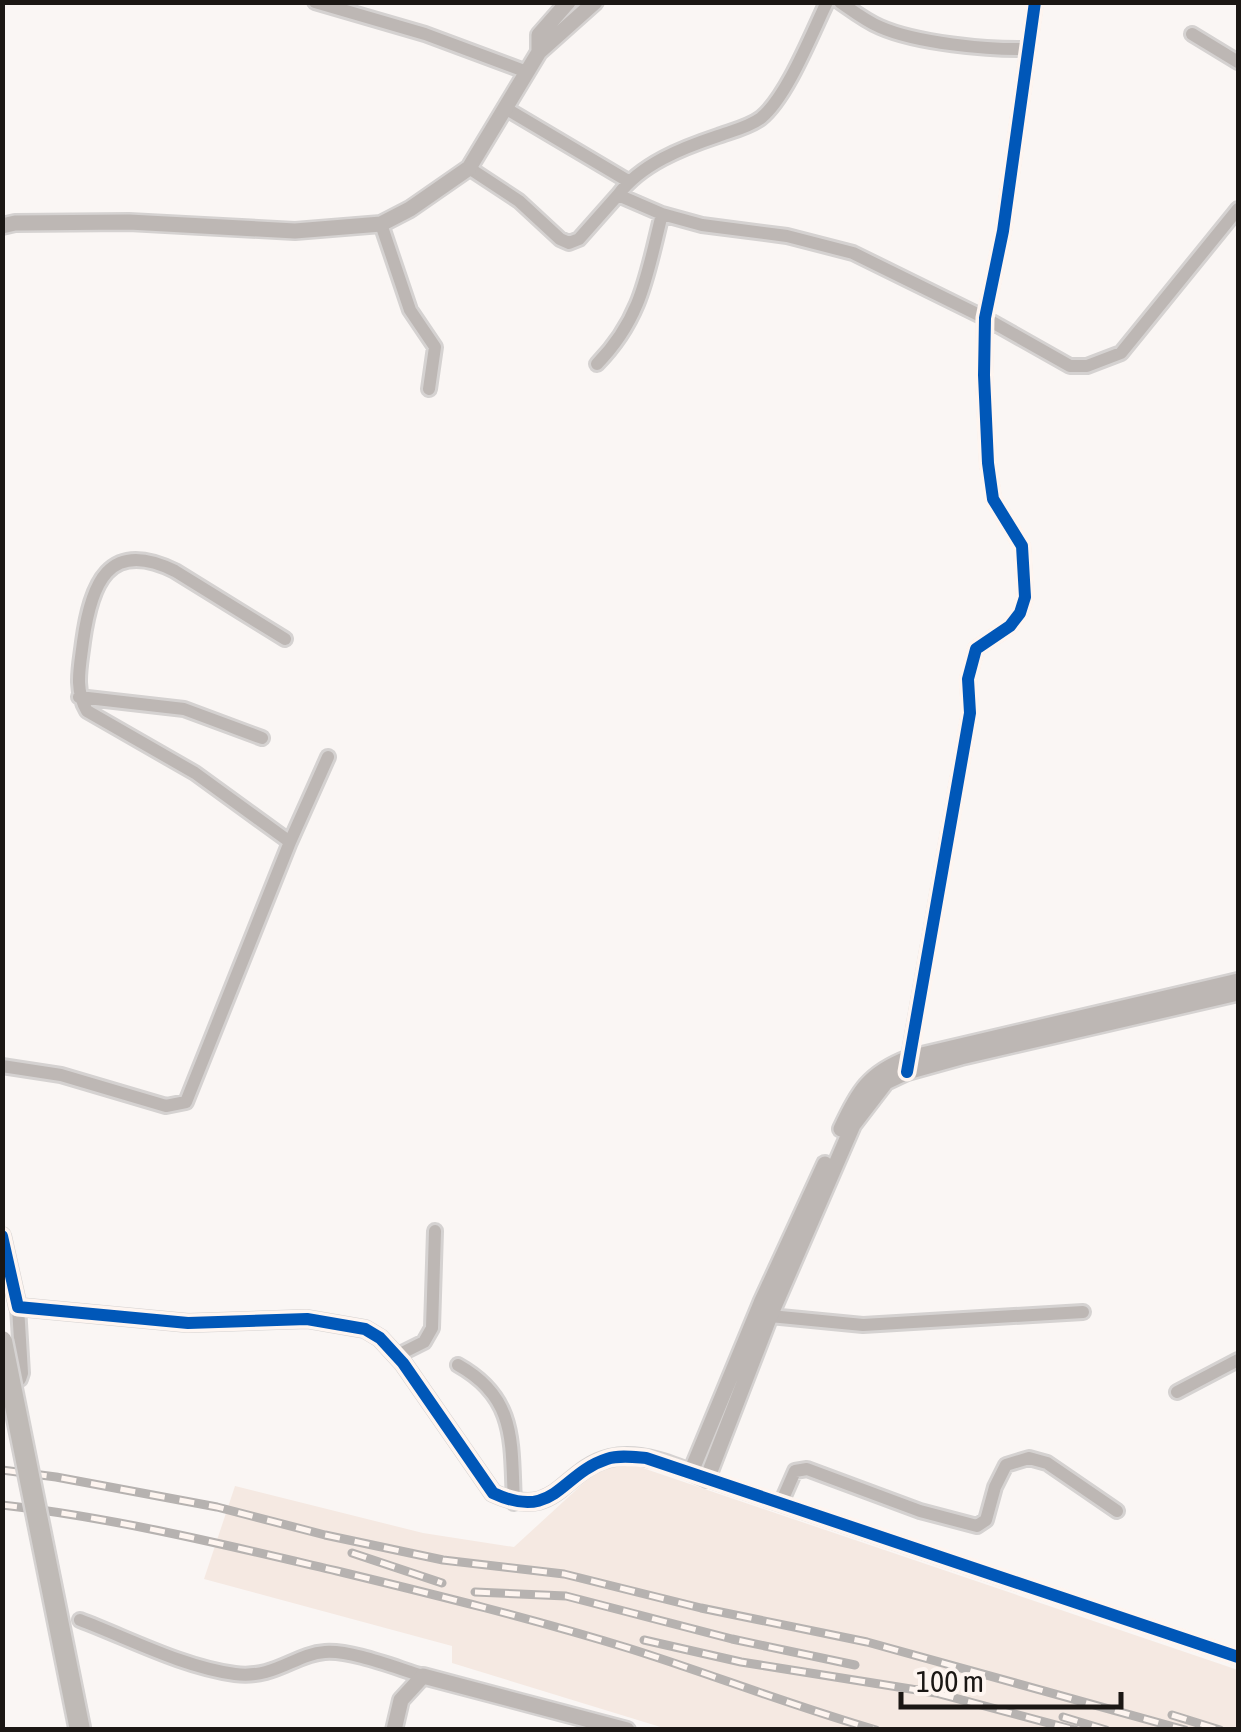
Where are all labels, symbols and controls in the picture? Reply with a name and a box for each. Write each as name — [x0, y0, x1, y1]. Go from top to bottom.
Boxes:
scale bar — [901, 1647, 1121, 1709]
text: 100 m — [916, 1664, 984, 1698]

